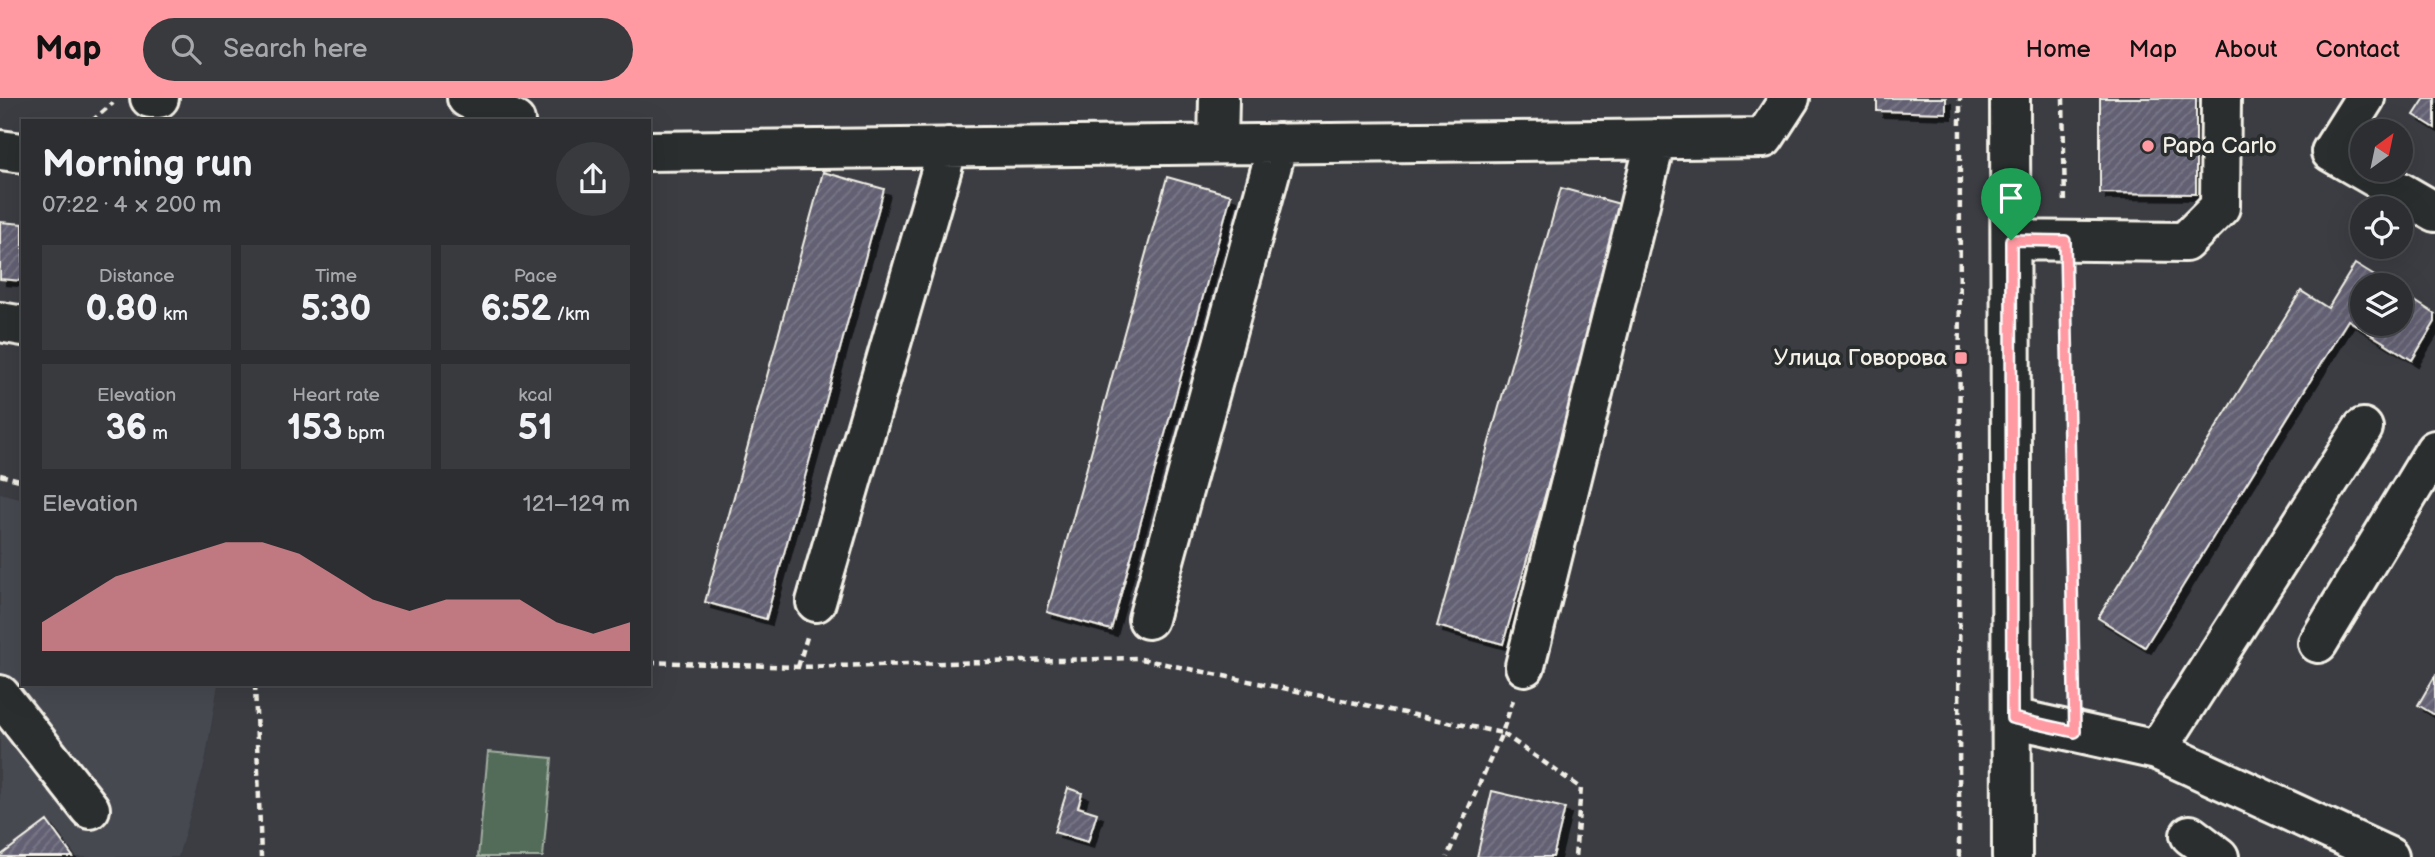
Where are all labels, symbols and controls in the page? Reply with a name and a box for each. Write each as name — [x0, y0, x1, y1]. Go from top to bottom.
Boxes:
search box — [143, 18, 633, 81]
text: Map — [35, 29, 101, 69]
icon: search — [167, 30, 205, 68]
text: Search here — [223, 34, 367, 65]
text: Home — [2026, 35, 2091, 64]
text: Map — [2129, 35, 2177, 64]
text: About — [2215, 35, 2277, 64]
text: Contact — [2315, 35, 2400, 64]
north arrow — [2350, 119, 2413, 182]
map controls — [2350, 119, 2413, 336]
place label: Papa Carlo — [2162, 132, 2277, 160]
marker: Papa Carlo — [2140, 138, 2156, 154]
text: Morning run — [42, 142, 253, 187]
button: share — [556, 142, 630, 216]
pin — [1981, 168, 2041, 240]
icon: arrive — [1992, 179, 2030, 217]
text: 07:22 · 4 × 200 m — [42, 191, 221, 219]
button: locate — [2350, 196, 2413, 259]
text: Distance — [99, 265, 175, 288]
text: Time — [315, 265, 357, 288]
text: Pace — [514, 265, 557, 288]
button: layers — [2350, 273, 2413, 336]
text: 0.80 — [85, 288, 158, 331]
text: 5:30 — [301, 288, 371, 331]
text: 6:52 — [481, 288, 551, 331]
text: km — [158, 303, 188, 326]
text: /km — [551, 303, 590, 326]
place label: Улица Говорова — [1773, 344, 1947, 372]
marker: Улица Говорова — [1953, 350, 1969, 366]
text: Elevation — [97, 384, 176, 407]
text: Heart rate — [292, 384, 380, 407]
text: kcal — [518, 384, 552, 407]
text: 36 — [105, 407, 147, 450]
text: 153 — [287, 407, 342, 450]
text: 51 — [518, 407, 553, 450]
text: m — [147, 422, 168, 445]
text: bpm — [342, 422, 385, 445]
text: Elevation — [42, 490, 138, 518]
text: 121–129 m — [523, 490, 630, 518]

